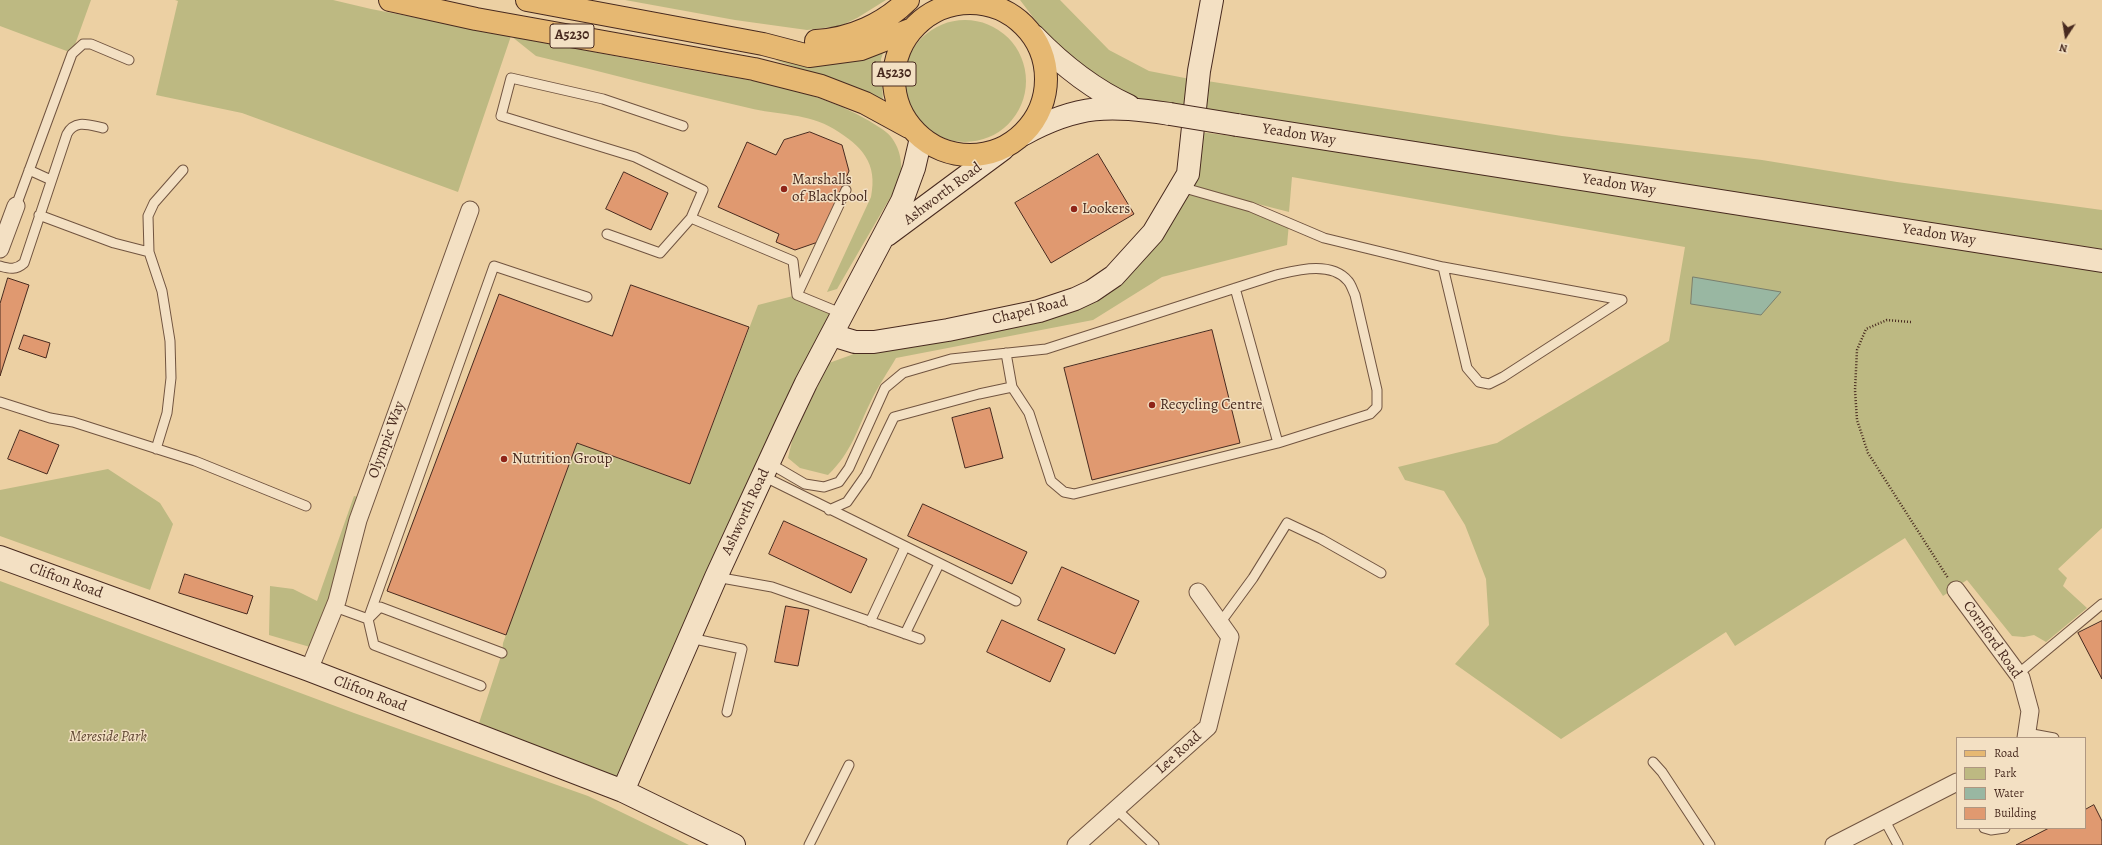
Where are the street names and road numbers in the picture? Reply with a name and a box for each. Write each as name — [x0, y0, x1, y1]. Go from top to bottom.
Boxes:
road number: A5230 — [550, 24, 594, 48]
road number: A5230 — [872, 62, 916, 86]
street label: Yeadon Way — [1261, 120, 1337, 150]
street label: Ashworth Road — [900, 159, 986, 229]
street label: Yeadon Way — [1581, 170, 1657, 200]
street label: Yeadon Way — [1901, 220, 1977, 250]
street label: Chapel Road — [991, 293, 1069, 329]
street label: Olympic Way — [365, 399, 409, 481]
street label: Ashworth Road — [718, 466, 774, 558]
street label: Clifton Road — [27, 559, 105, 603]
street label: Cornford Road — [1959, 598, 2025, 682]
street label: Clifton Road — [331, 672, 409, 716]
street label: Lee Road — [1152, 728, 1206, 778]

